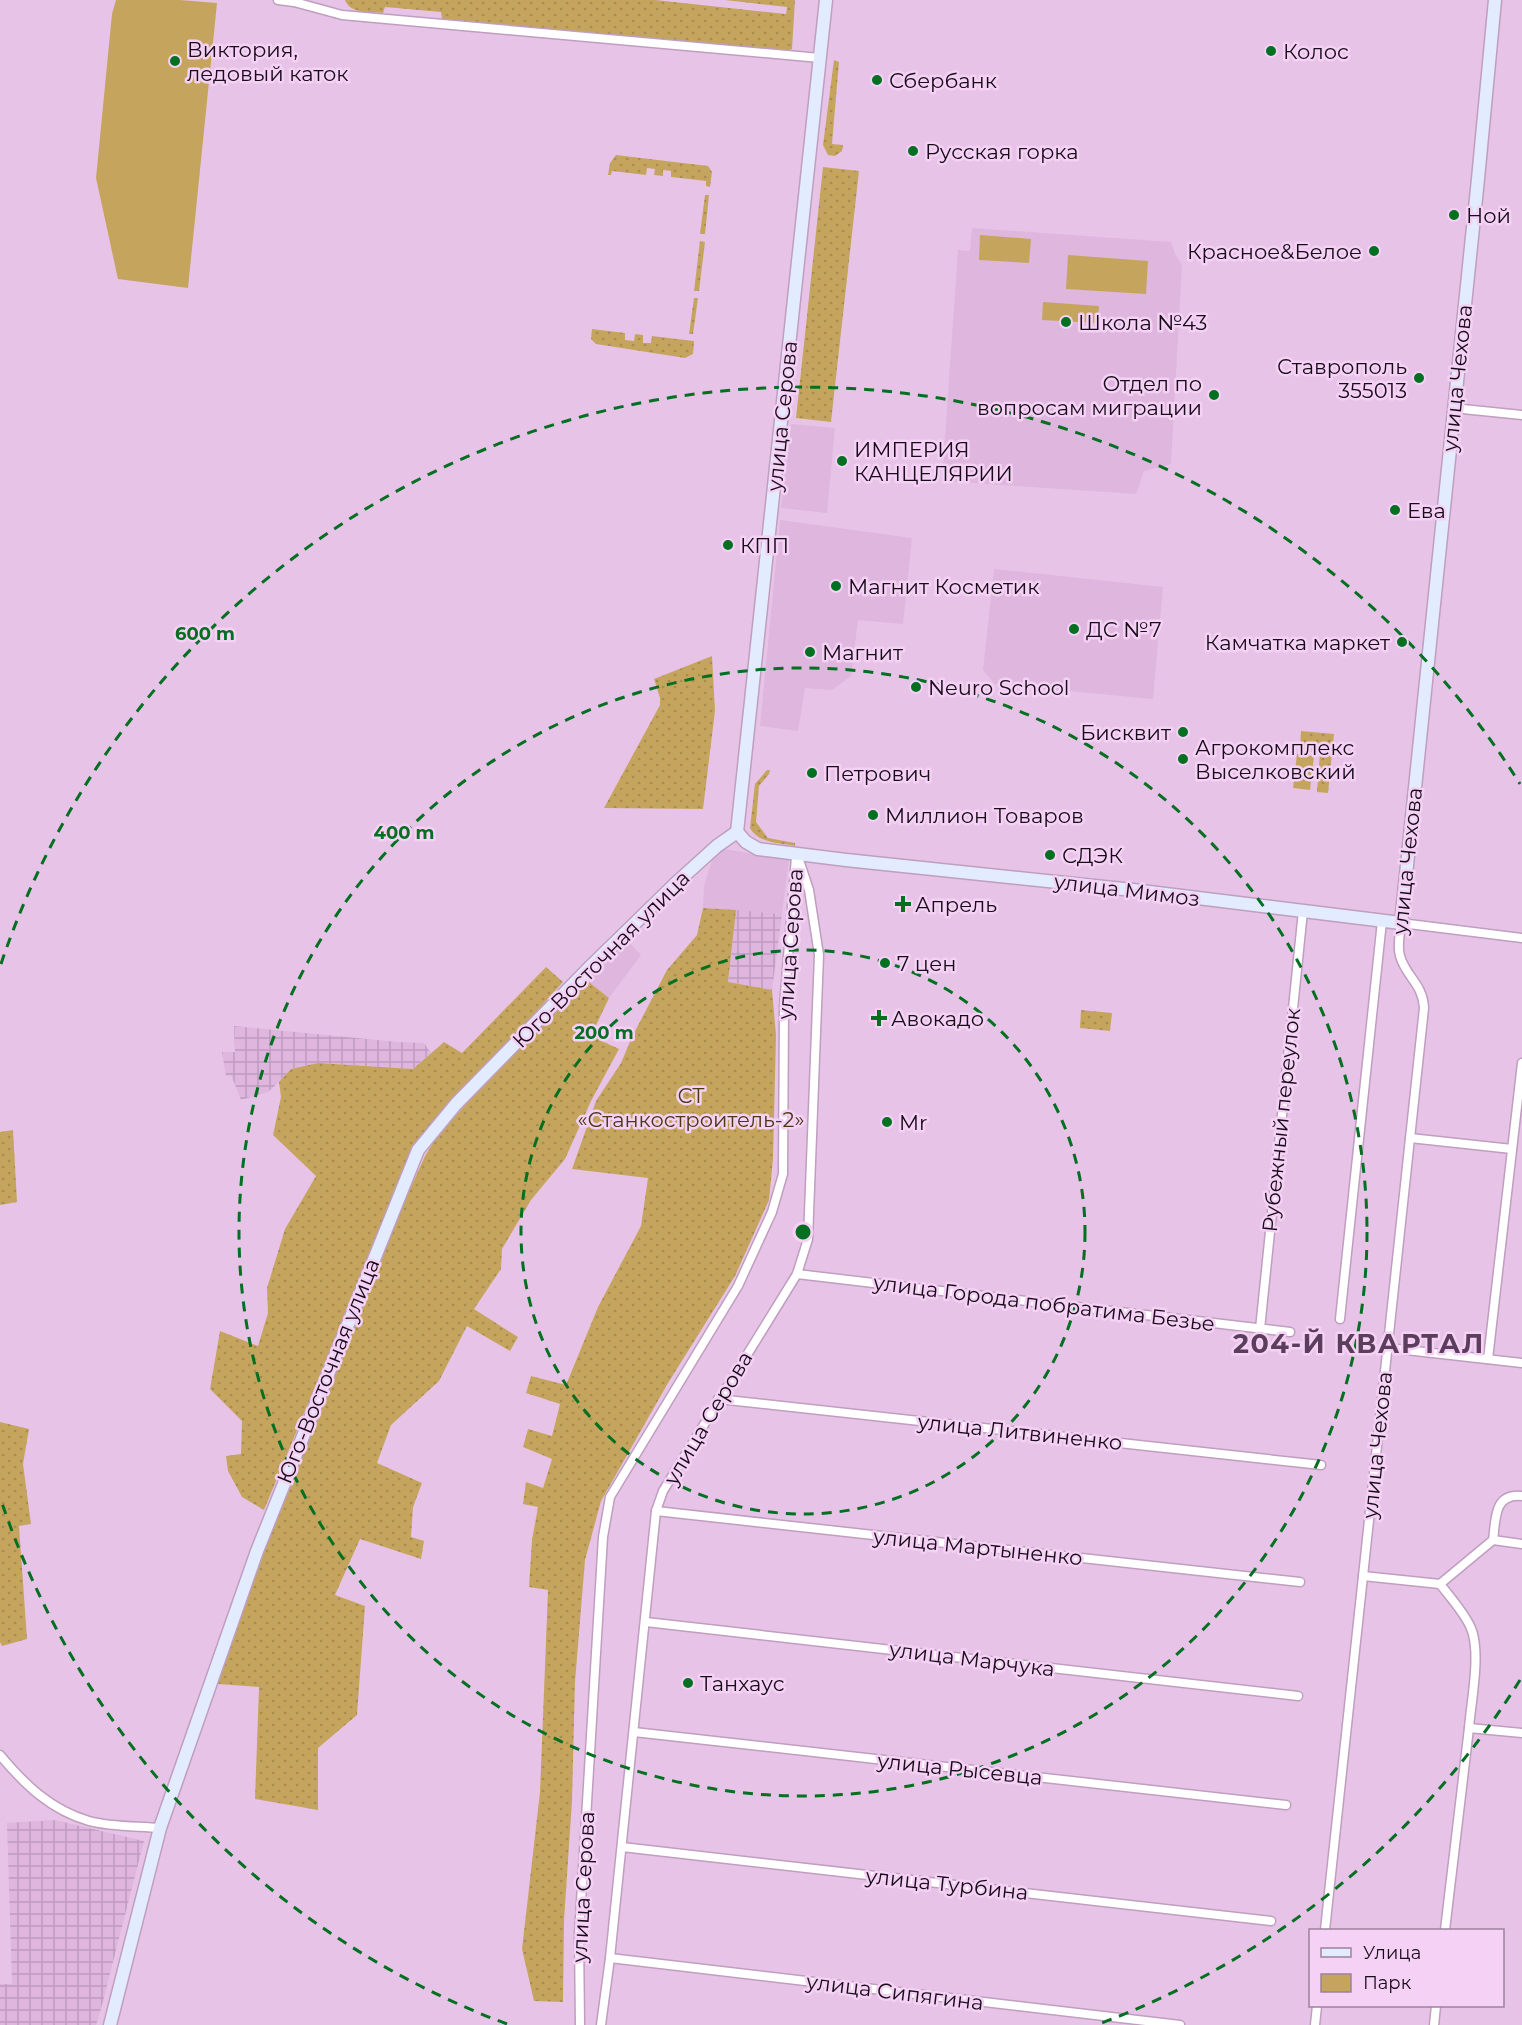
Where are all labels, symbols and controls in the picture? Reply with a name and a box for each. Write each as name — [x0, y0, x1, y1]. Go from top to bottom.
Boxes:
place label: Виктория, ледовый каток — [187, 37, 348, 86]
place label: Колос — [1283, 39, 1349, 64]
marker: Колос — [1264, 44, 1278, 58]
marker: Виктория, ледовый каток — [168, 54, 182, 68]
place label: Сбербанк — [889, 68, 997, 93]
marker: Сбербанк — [870, 73, 884, 87]
place label: Русская горка — [925, 139, 1079, 164]
marker: Русская горка — [906, 144, 920, 158]
place label: Ной — [1466, 203, 1511, 228]
marker: Ной — [1447, 208, 1461, 222]
place label: Красное&Белое — [1187, 239, 1362, 264]
marker: Красное&Белое — [1367, 244, 1381, 258]
street label: улица Чехова — [1437, 303, 1477, 454]
place label: Школа №43 — [1078, 310, 1207, 335]
marker: Школа №43 — [1059, 315, 1073, 329]
street label: улица Серова — [762, 339, 802, 494]
place label: Ставрополь 355013 — [1277, 354, 1407, 403]
place label: Отдел по вопросам миграции — [977, 371, 1202, 420]
marker: Ставрополь 355013 — [1412, 371, 1426, 385]
marker: Отдел по вопросам миграции — [1207, 388, 1221, 402]
place label: ИМПЕРИЯ КАНЦЕЛЯРИИ — [854, 437, 1013, 486]
marker: ИМПЕРИЯ КАНЦЕЛЯРИИ — [835, 454, 849, 468]
place label: Ева — [1407, 498, 1446, 523]
marker: Ева — [1388, 503, 1402, 517]
place label: КПП — [740, 533, 789, 558]
marker: КПП — [721, 538, 735, 552]
place label: Магнит Косметик — [848, 574, 1039, 599]
marker: Магнит Косметик — [829, 579, 843, 593]
place label: ДС №7 — [1086, 617, 1162, 642]
marker: ДС №7 — [1067, 622, 1081, 636]
text: 600 m — [175, 623, 235, 645]
place label: Камчатка маркет — [1205, 630, 1390, 655]
marker: Камчатка маркет — [1395, 635, 1409, 649]
place label: Магнит — [822, 640, 903, 665]
marker: Магнит — [803, 645, 817, 659]
place label: Neuro School — [928, 675, 1069, 700]
marker: Neuro School — [909, 680, 923, 694]
place label: Бисквит — [1080, 720, 1171, 745]
marker: Бисквит — [1176, 725, 1190, 739]
place label: Агрокомплекс Выселковский — [1195, 735, 1356, 784]
marker: Агрокомплекс Выселковский — [1176, 752, 1190, 766]
place label: Петрович — [824, 761, 931, 786]
marker: Петрович — [805, 766, 819, 780]
street label: улица Чехова — [1387, 786, 1427, 937]
place label: Миллион Товаров — [885, 803, 1084, 828]
marker: Миллион Товаров — [866, 808, 880, 822]
text: 400 m — [374, 822, 434, 844]
place label: СДЭК — [1062, 843, 1123, 868]
marker: СДЭК — [1043, 848, 1057, 862]
street label: Юго-Восточная улица — [507, 865, 695, 1053]
street label: улица Серова — [772, 868, 808, 1021]
street label: улица Мимоз — [1052, 869, 1201, 911]
place label: Апрель — [915, 892, 997, 917]
marker: Апрель — [896, 897, 910, 911]
place label: 7 цен — [897, 951, 956, 976]
marker: 7 цен — [878, 956, 892, 970]
place label: Авокадо — [891, 1006, 984, 1031]
street label: Рубежный переулок — [1257, 1007, 1305, 1233]
marker: Авокадо — [872, 1011, 886, 1025]
text: 200 m — [574, 1022, 634, 1044]
park label: СТ «Станкостроитель-2» — [577, 1083, 805, 1132]
place label: Mr — [899, 1110, 927, 1135]
marker: Mr — [880, 1115, 894, 1129]
centre of rings — [793, 1222, 813, 1242]
street label: Юго-Восточная улица — [271, 1255, 385, 1487]
street label: улица Города побратима Безье — [871, 1270, 1216, 1336]
district label: 204-Й КВАРТАЛ — [1233, 1327, 1485, 1360]
street label: улица Серова — [658, 1347, 758, 1490]
street label: улица Чехова — [1357, 1370, 1397, 1521]
street label: улица Литвиненко — [915, 1409, 1124, 1455]
street label: улица Мартыненко — [871, 1523, 1084, 1570]
street label: улица Марчука — [887, 1636, 1056, 1682]
place label: Танхаус — [700, 1671, 785, 1696]
marker: Танхаус — [681, 1676, 695, 1690]
street label: улица Рысевца — [875, 1748, 1044, 1790]
street label: улица Серова — [567, 1811, 599, 1964]
street label: улица Турбина — [863, 1863, 1030, 1905]
legend — [1309, 1929, 1504, 2007]
text: Улица — [1363, 1942, 1421, 1964]
street label: улица Сипягина — [804, 1969, 985, 2015]
text: Парк — [1363, 1972, 1412, 1994]

